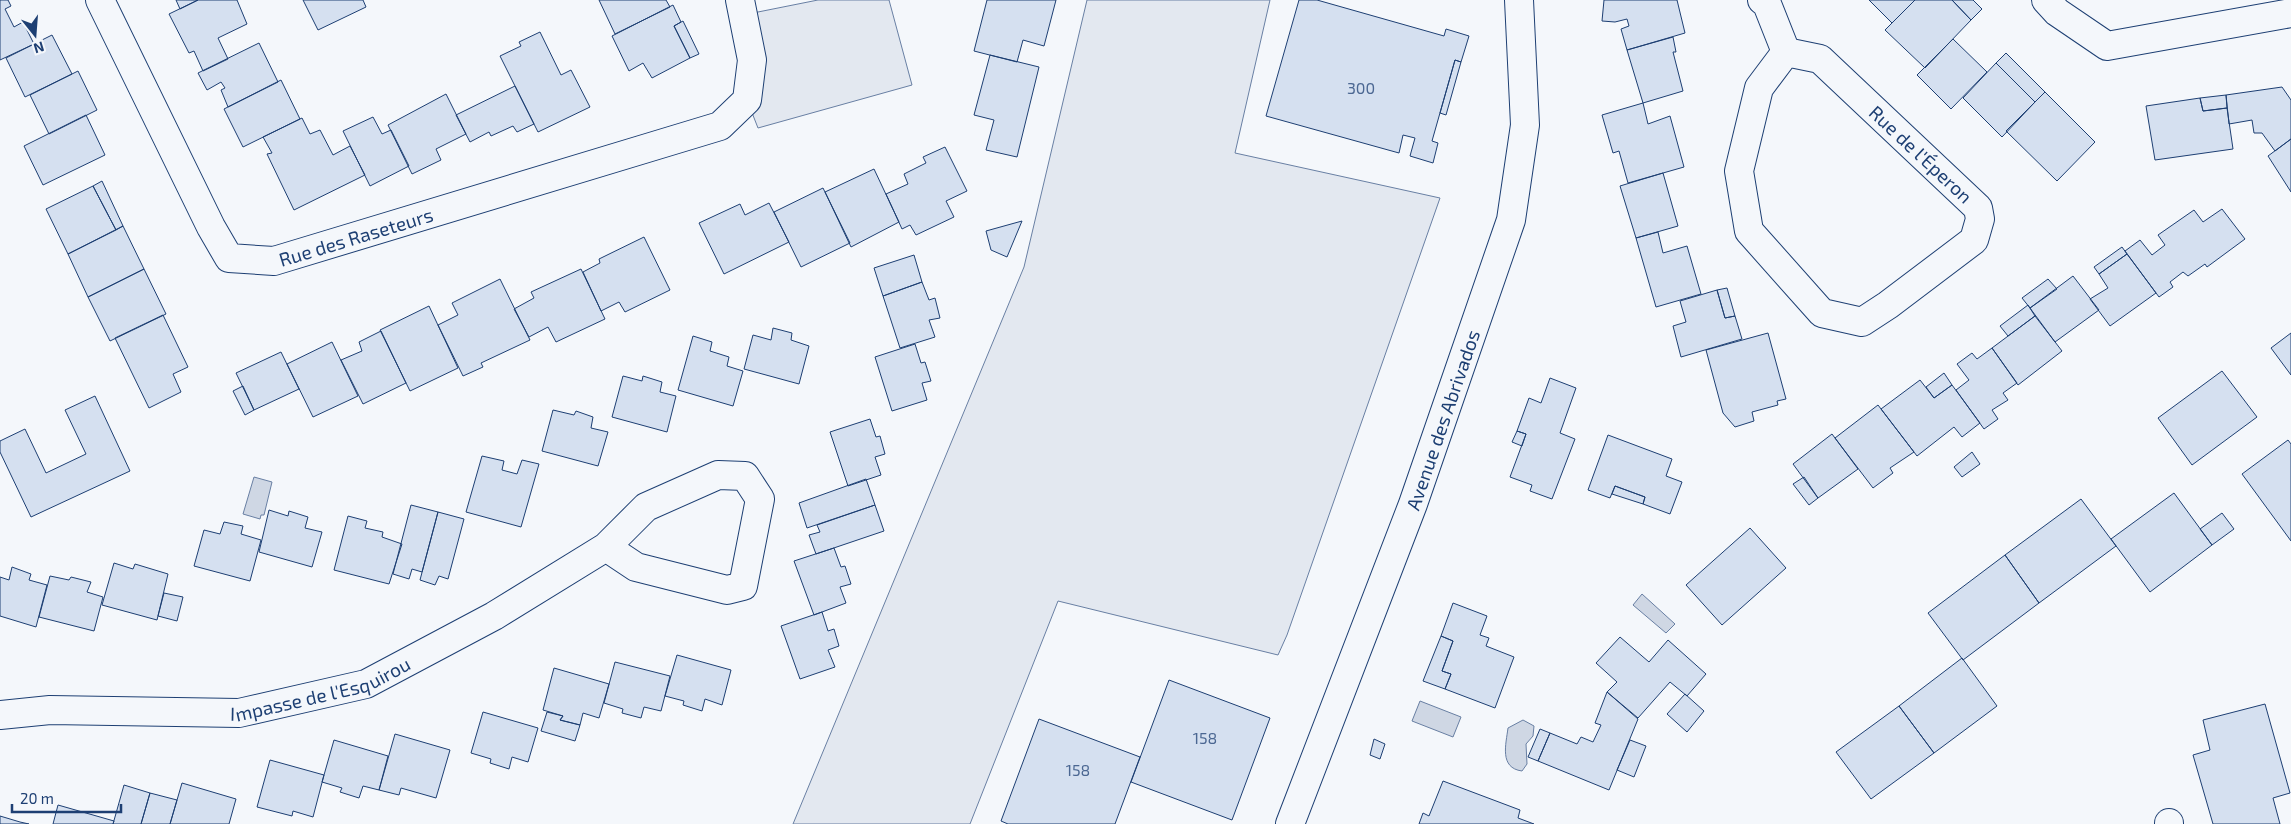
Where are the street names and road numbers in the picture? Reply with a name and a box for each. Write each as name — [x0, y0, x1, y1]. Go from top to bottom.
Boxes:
street label: Rue de l'Éperon — [1865, 100, 1977, 208]
street label: Rue des Raseteurs — [276, 202, 435, 270]
street label: Avenue des Abrivados — [1400, 326, 1484, 513]
street label: Impasse de l'Esquirou — [230, 651, 414, 725]

